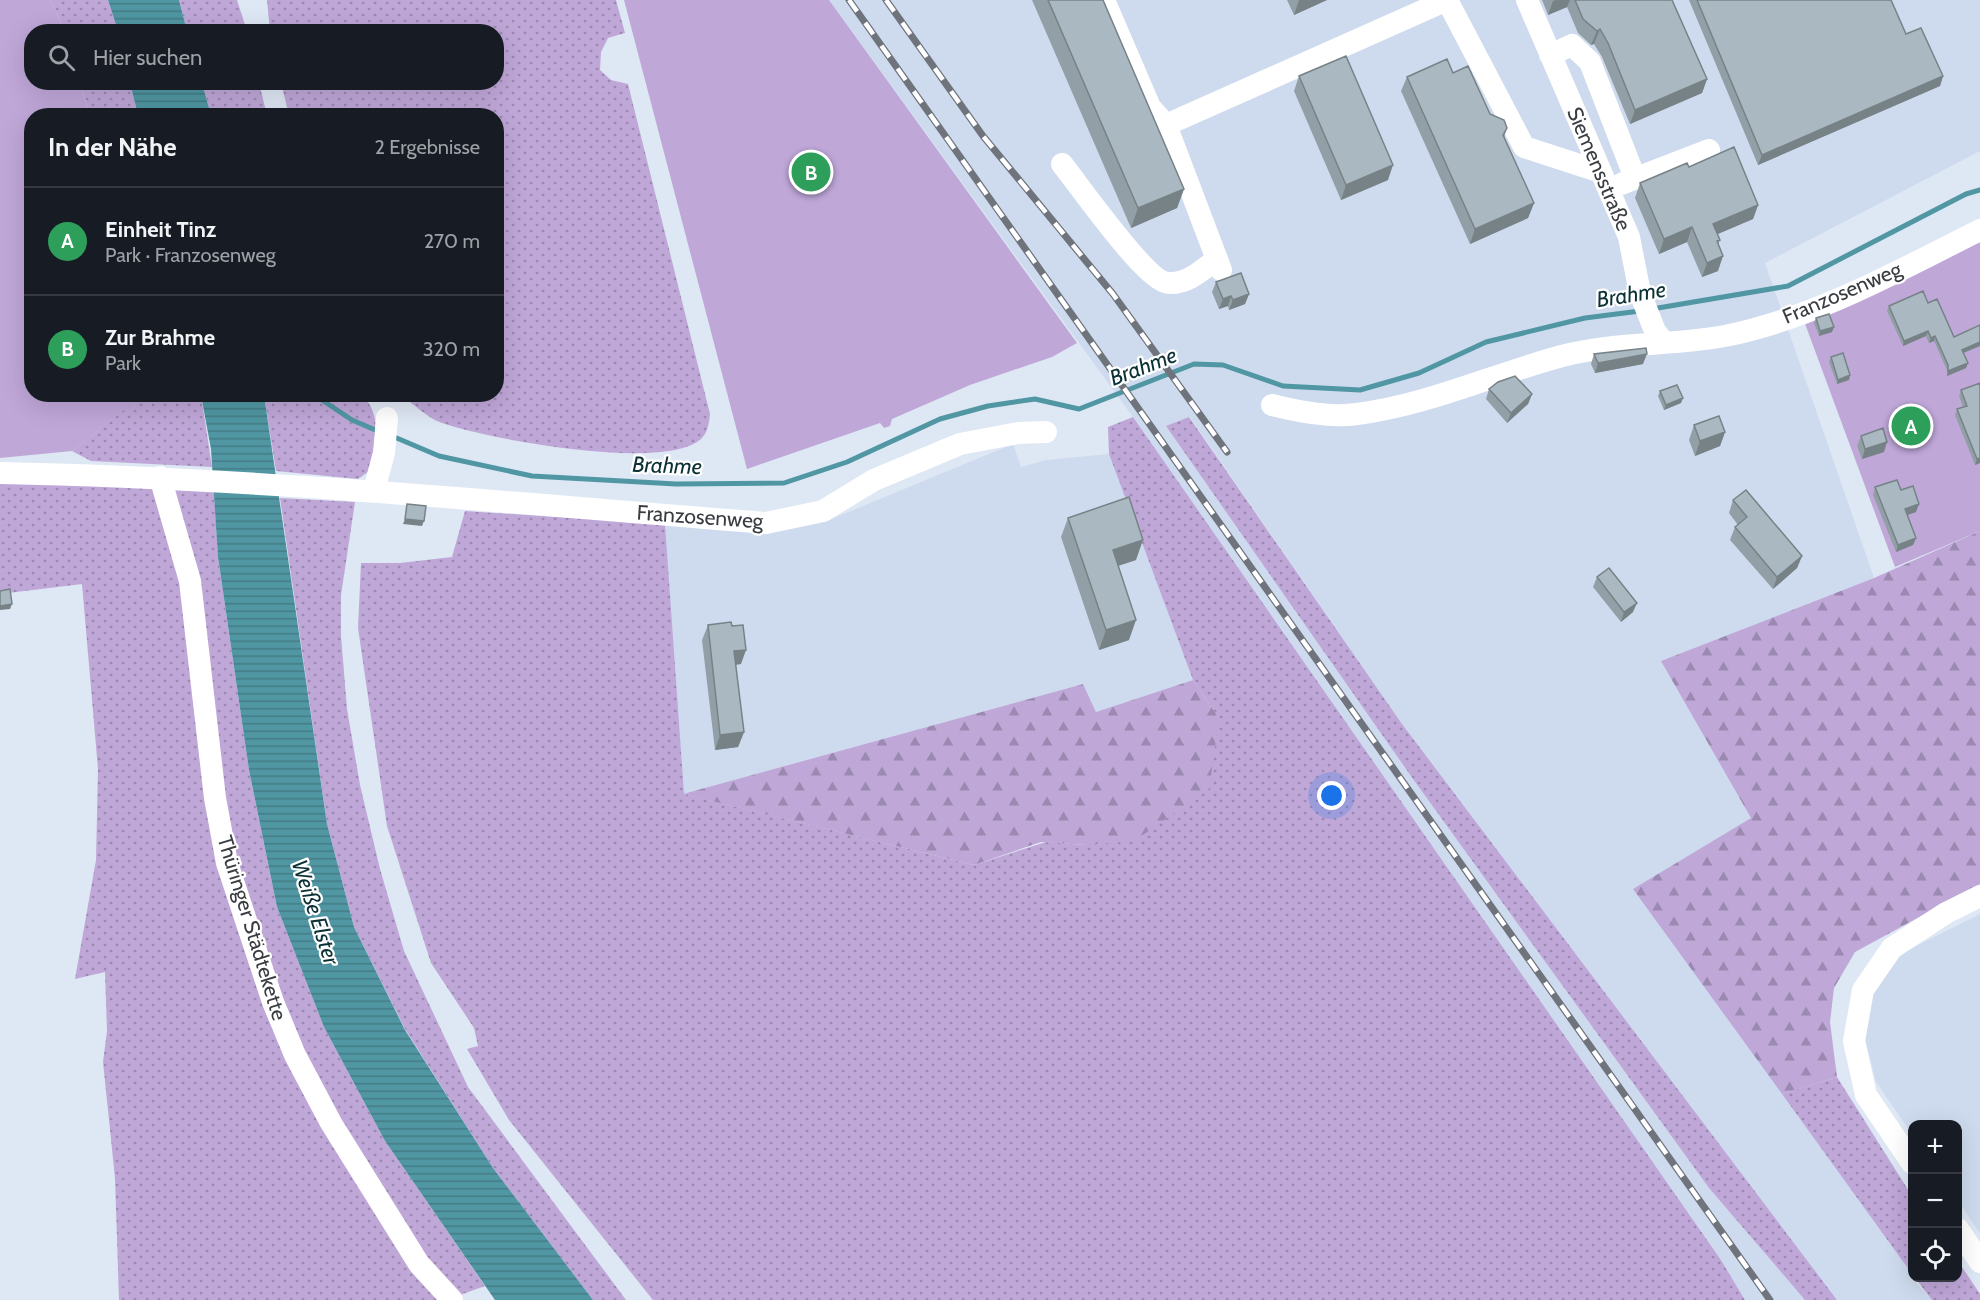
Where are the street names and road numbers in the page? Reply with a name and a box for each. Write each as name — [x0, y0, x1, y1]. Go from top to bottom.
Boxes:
street label: Siemensstraße — [1562, 103, 1637, 235]
street label: Franzosenweg — [1779, 256, 1906, 329]
street label: Franzosenweg — [636, 500, 765, 533]
street label: Thüringer Städtekette — [212, 832, 293, 1023]

